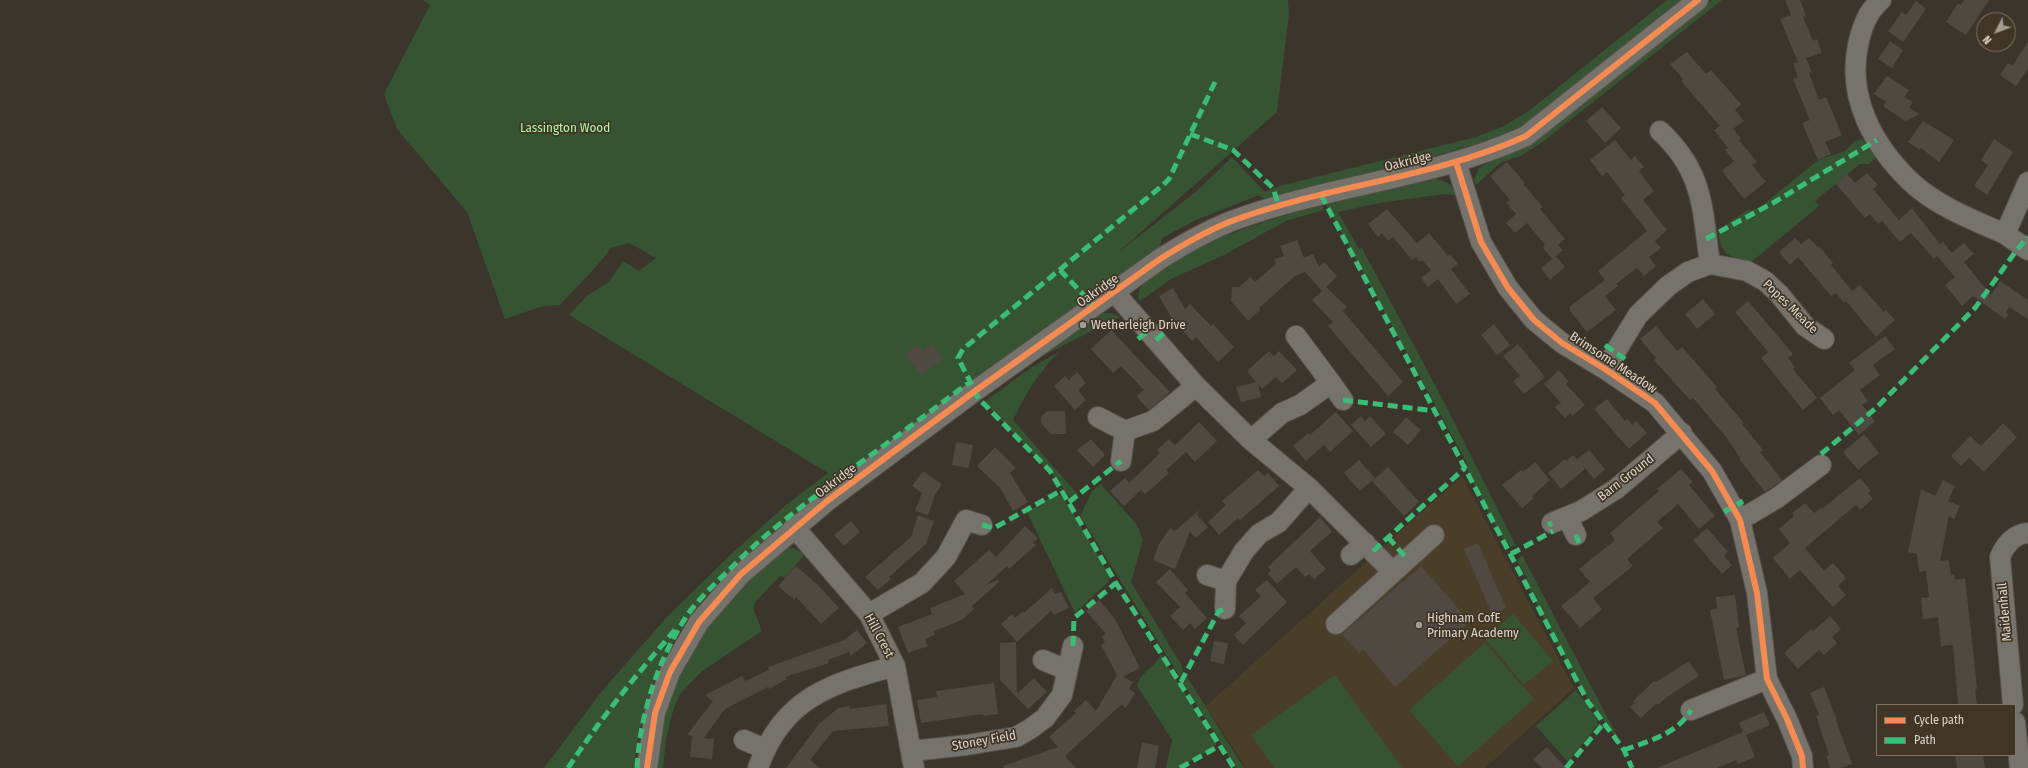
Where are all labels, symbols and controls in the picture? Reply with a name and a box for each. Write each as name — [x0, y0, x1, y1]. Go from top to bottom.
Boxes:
north arrow — [1976, 12, 2016, 52]
text: N — [1980, 33, 1994, 46]
park label: Lassington Wood — [520, 120, 610, 136]
street label: Oakridge — [1383, 149, 1433, 175]
street label: Oakridge — [1074, 271, 1122, 311]
street label: Popes Meade — [1759, 277, 1821, 337]
place label: Wetherleigh Drive — [1091, 317, 1186, 333]
marker: Wetherleigh Drive — [1078, 320, 1088, 330]
street label: Brimsome Meadow — [1566, 329, 1660, 397]
street label: Barn Ground — [1595, 451, 1657, 505]
street label: Oakridge — [812, 460, 860, 502]
street label: Maidenhall — [1995, 582, 2015, 642]
place label: Highnam CofE Primary Academy — [1427, 610, 1519, 641]
street label: Hill Crest — [861, 611, 897, 661]
marker: Highnam CofE Primary Academy — [1414, 620, 1424, 630]
legend — [1876, 704, 2016, 756]
text: Cycle path — [1914, 713, 1964, 727]
street label: Stoney Field — [951, 728, 1017, 754]
text: Path — [1914, 733, 1936, 747]

